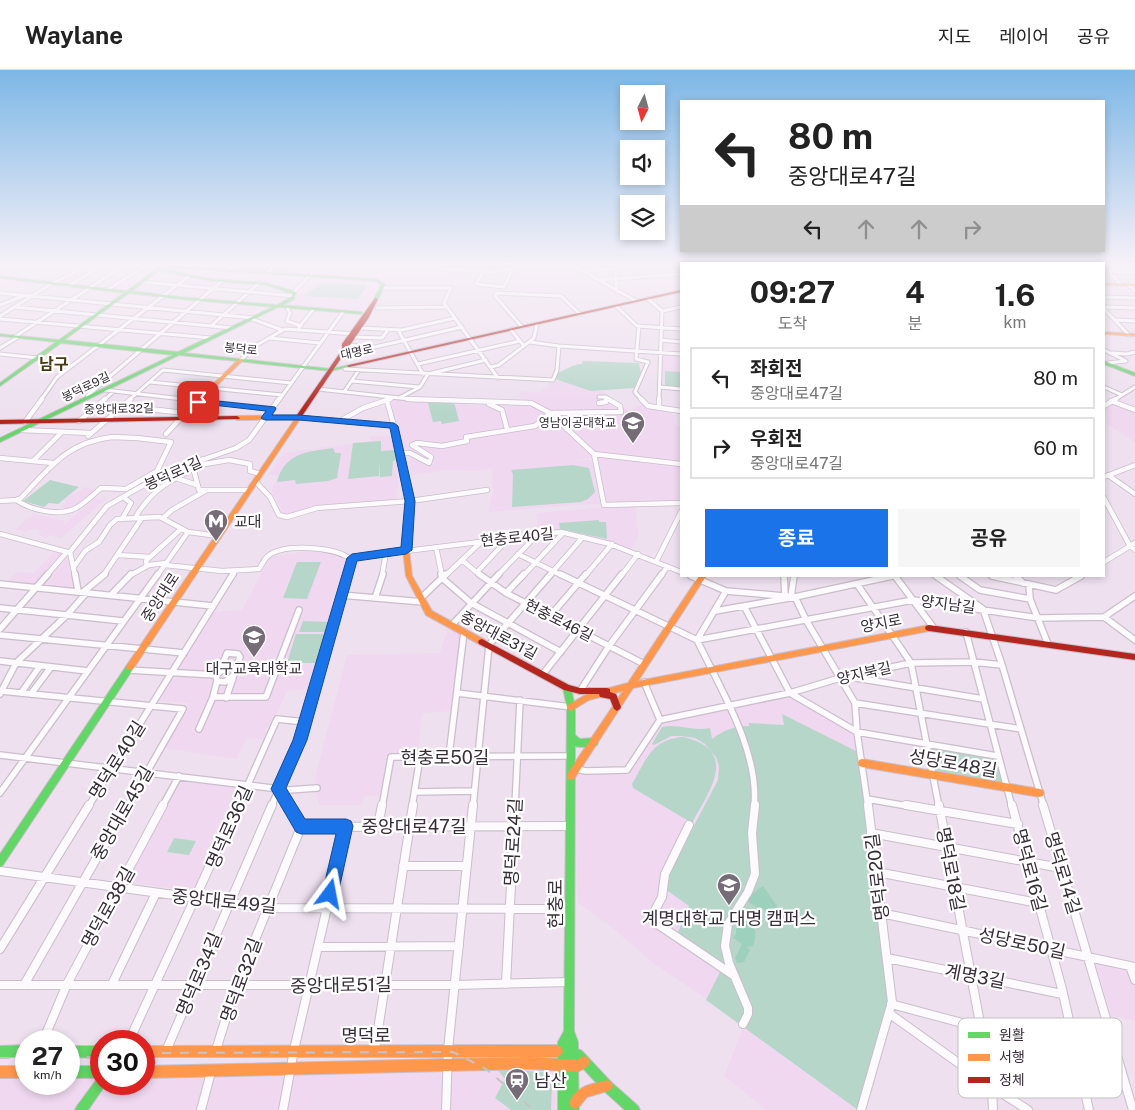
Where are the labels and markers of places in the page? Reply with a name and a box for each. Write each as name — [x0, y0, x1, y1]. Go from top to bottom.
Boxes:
pin — [177, 381, 219, 423]
school or university icon: 영남이공대학교 — [620, 410, 646, 444]
place label: 영남이공대학교 — [539, 416, 616, 430]
metro station icon: 교대 — [203, 508, 229, 542]
place label: 교대 — [234, 513, 262, 530]
school or university icon: 대구교육대학교 — [241, 624, 267, 658]
place label: 대구교육대학교 — [206, 660, 302, 677]
school or university icon: 계명대학교 대명 캠퍼스 — [716, 872, 742, 906]
place label: 계명대학교 대명 캠퍼스 — [642, 908, 816, 929]
station icon: 남산 — [504, 1067, 530, 1101]
place label: 남산 — [534, 1070, 567, 1091]

